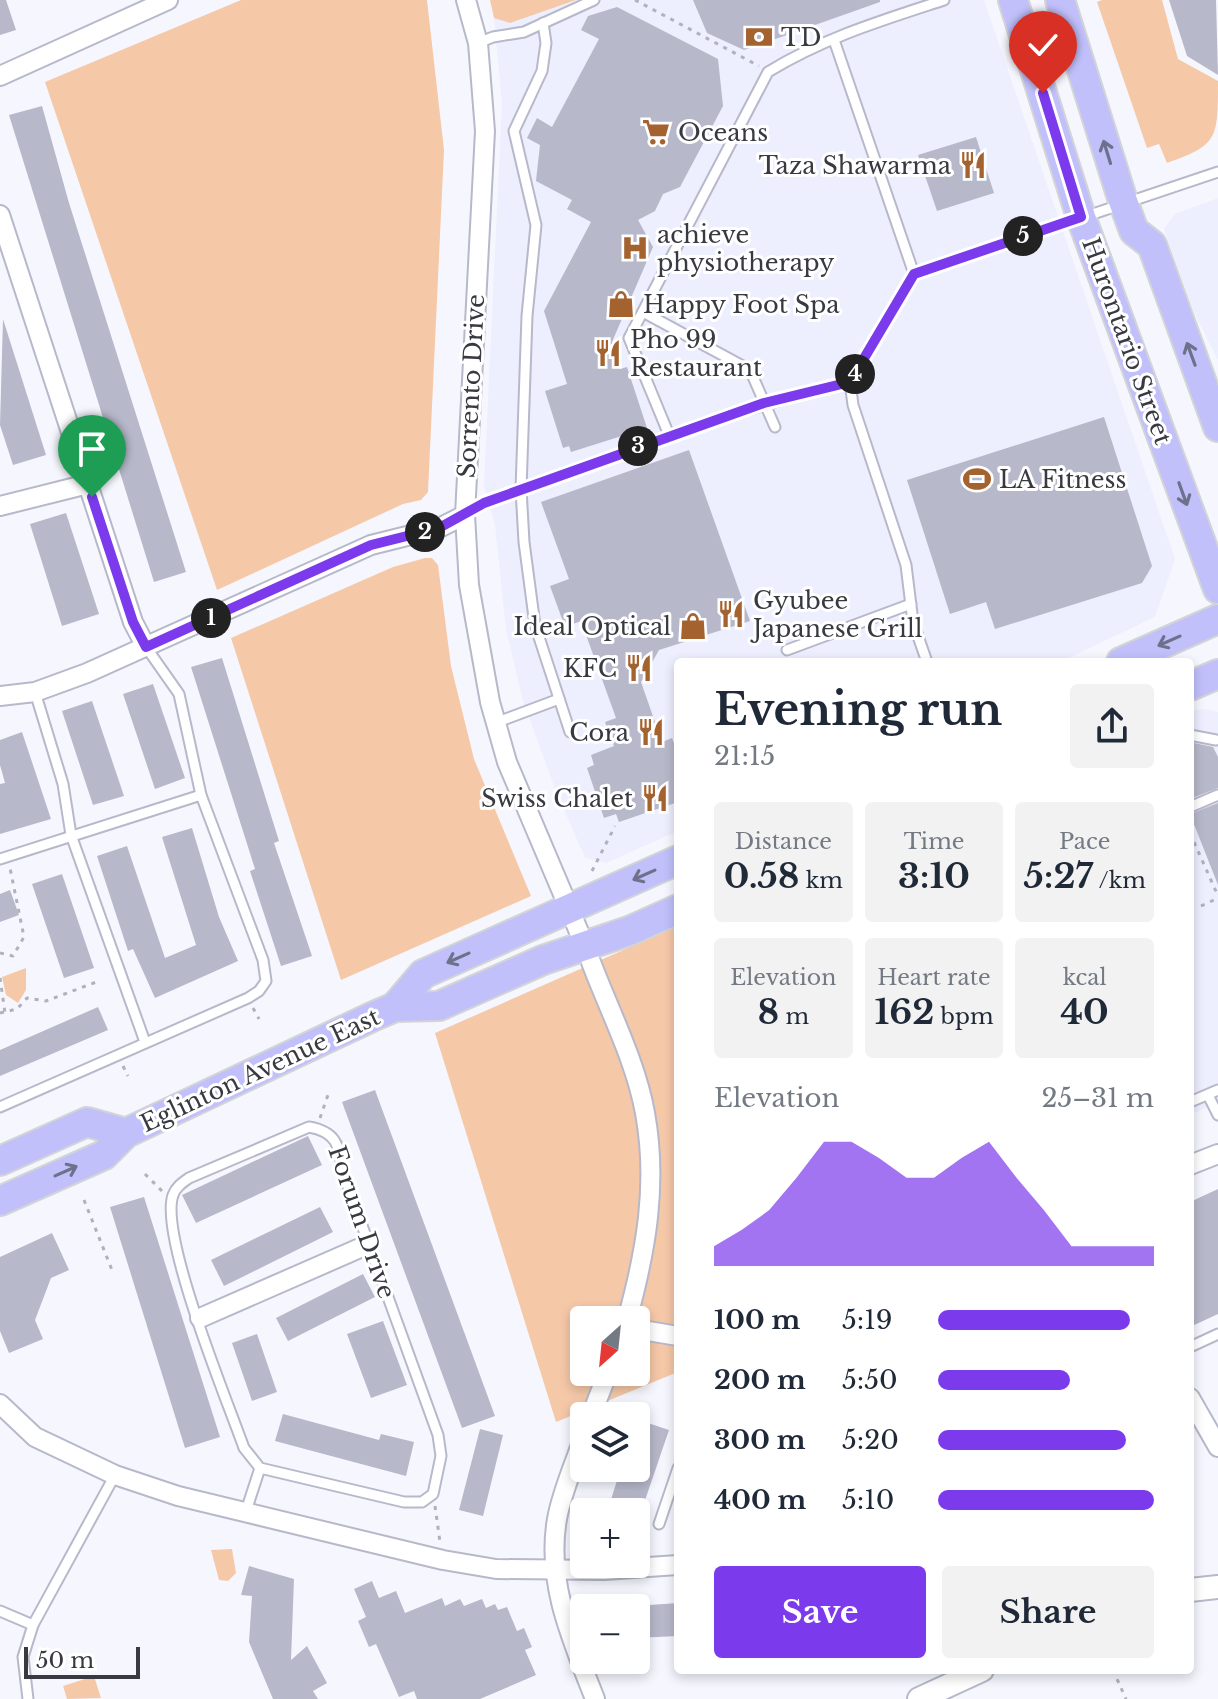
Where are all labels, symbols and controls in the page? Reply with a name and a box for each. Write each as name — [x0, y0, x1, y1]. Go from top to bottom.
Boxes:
pin — [1009, 11, 1077, 93]
bank icon: TD — [744, 22, 774, 52]
place label: TD — [781, 23, 822, 52]
icon: check — [1021, 23, 1065, 67]
supermarket icon: Oceans — [641, 117, 671, 147]
place label: Oceans — [678, 118, 768, 147]
one-way arrow — [1099, 139, 1114, 164]
restaurant icon: Taza Shawarma — [958, 150, 988, 180]
place label: Taza Shawarma — [759, 151, 952, 180]
pin: 5 — [1003, 216, 1043, 256]
place label: achieve physiotherapy — [657, 220, 835, 277]
text: 5 — [1016, 222, 1030, 249]
hospital icon: achieve physiotherapy — [620, 233, 650, 263]
street label: Hurontario Street — [1076, 234, 1178, 448]
shop icon: Happy Foot Spa — [606, 289, 636, 319]
place label: Happy Foot Spa — [643, 290, 840, 319]
street label: Sorrento Drive — [452, 293, 490, 479]
place label: Pho 99 Restaurant — [630, 325, 762, 382]
restaurant icon: Pho 99 Restaurant — [593, 338, 623, 368]
one-way arrow — [1183, 342, 1197, 367]
pin: 4 — [835, 354, 875, 394]
text: 4 — [848, 360, 862, 387]
pin — [58, 415, 126, 497]
pin: 3 — [618, 426, 658, 466]
icon: arrive — [70, 427, 114, 471]
text: 3 — [631, 432, 645, 459]
sports icon: LA Fitness — [962, 464, 992, 494]
place label: LA Fitness — [999, 465, 1126, 494]
one-way arrow — [1177, 481, 1191, 505]
pin: 2 — [405, 512, 445, 552]
text: 2 — [418, 518, 432, 545]
place label: Gyubee Japanese Grill — [750, 586, 923, 643]
pin: 1 — [191, 598, 231, 638]
restaurant icon: Gyubee Japanese Grill — [716, 599, 746, 629]
text: 1 — [206, 604, 216, 631]
shop icon: Ideal Optical — [678, 611, 708, 641]
place label: Ideal Optical — [513, 612, 671, 641]
one-way arrow — [1157, 634, 1181, 649]
restaurant icon: KFC — [624, 653, 654, 683]
place label: KFC — [563, 654, 617, 683]
text: Evening run — [714, 682, 1002, 737]
button: share — [1070, 684, 1154, 768]
restaurant icon: Cora — [636, 717, 666, 747]
place label: Cora — [569, 718, 630, 747]
text: 21:15 — [714, 740, 775, 772]
restaurant icon: Swiss Chalet — [640, 783, 670, 813]
place label: Swiss Chalet — [481, 784, 633, 813]
text: Distance — [735, 828, 832, 855]
text: Time — [904, 828, 964, 855]
text: Pace — [1059, 828, 1110, 855]
text: 0.58 — [724, 855, 799, 897]
text: 3:10 — [898, 855, 970, 897]
text: 5:27 — [1024, 855, 1093, 897]
text: km — [799, 867, 843, 894]
text: /km — [1093, 867, 1146, 894]
one-way arrow — [632, 869, 657, 884]
one-way arrow — [446, 952, 471, 967]
text: Elevation — [730, 964, 836, 991]
text: Heart rate — [877, 964, 991, 991]
text: kcal — [1063, 964, 1107, 991]
text: 8 — [758, 991, 779, 1033]
text: 162 — [874, 991, 934, 1033]
text: 40 — [1061, 991, 1109, 1033]
street label: Eglinton Avenue East — [136, 1002, 384, 1138]
text: m — [779, 1003, 809, 1030]
text: bpm — [934, 1003, 994, 1030]
text: Elevation — [714, 1082, 840, 1114]
text: 25–31 m — [1041, 1082, 1154, 1114]
street label: Forum Drive — [322, 1142, 402, 1302]
one-way arrow — [53, 1163, 78, 1178]
text: 100 m — [714, 1304, 800, 1336]
text: 5:19 — [842, 1304, 893, 1336]
north arrow — [570, 1306, 650, 1386]
map controls — [570, 1306, 650, 1674]
text: 200 m — [714, 1364, 806, 1396]
text: 5:50 — [842, 1364, 898, 1396]
button: layers — [570, 1402, 650, 1482]
text: 300 m — [714, 1424, 806, 1456]
text: 5:20 — [842, 1424, 899, 1456]
text: 400 m — [714, 1484, 806, 1516]
text: 5:10 — [842, 1484, 894, 1516]
button: + — [570, 1498, 650, 1578]
button: Save — [714, 1566, 926, 1658]
button: Share — [942, 1566, 1154, 1658]
button: − — [570, 1594, 650, 1674]
scale bar — [24, 1643, 140, 1679]
text: 50 m — [36, 1647, 94, 1674]

